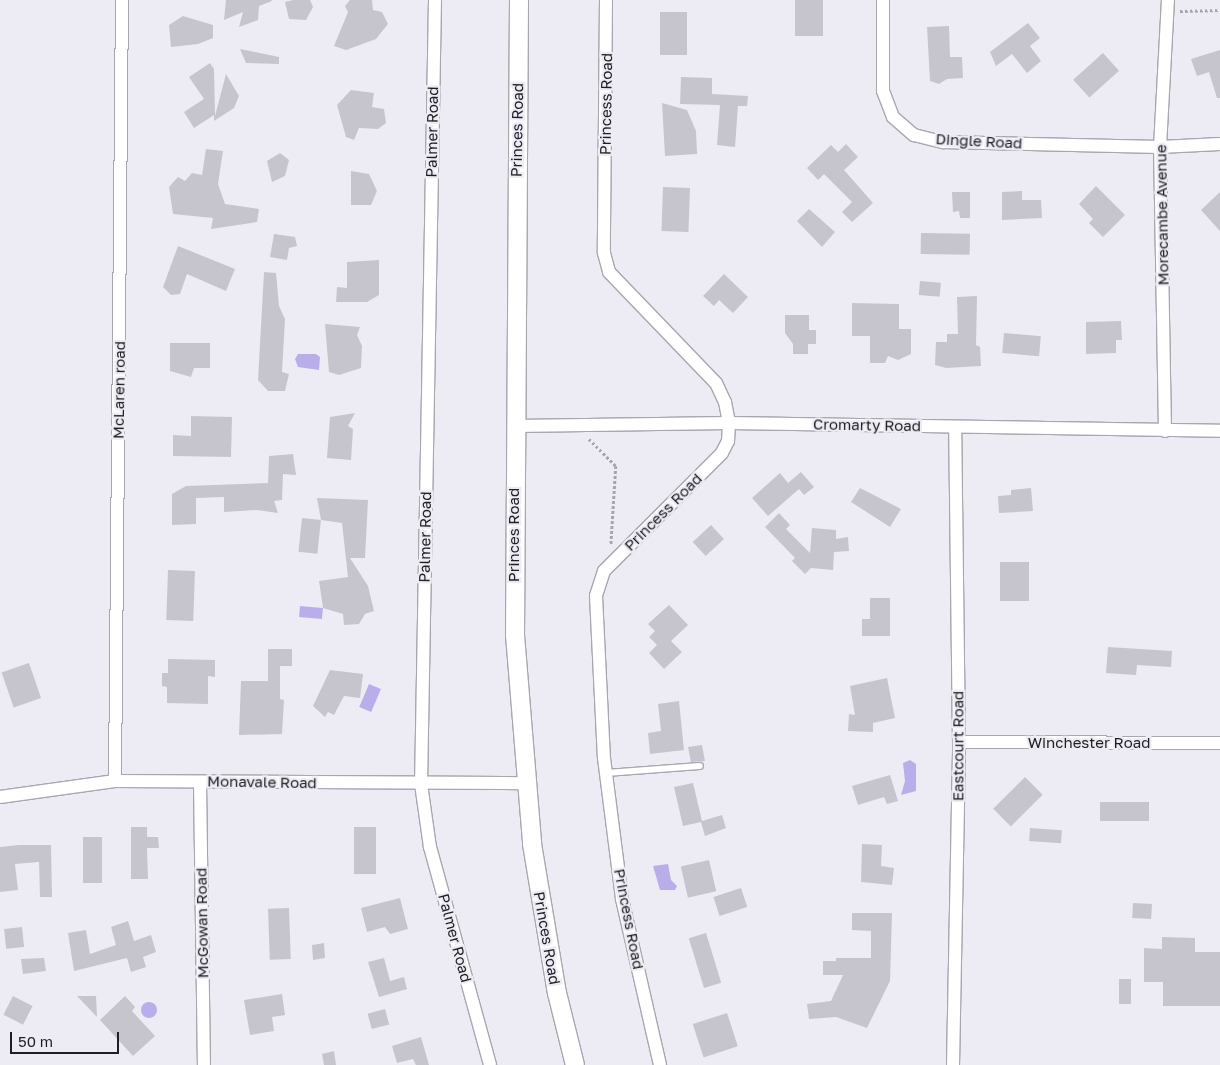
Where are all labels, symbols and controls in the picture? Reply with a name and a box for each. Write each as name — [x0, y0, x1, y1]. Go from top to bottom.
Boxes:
street label: Princess Road — [596, 53, 616, 155]
street label: Princes Road — [507, 83, 527, 177]
street label: Palmer Road — [422, 86, 442, 178]
street label: Dingle Road — [935, 130, 1023, 152]
street label: Morecambe Avenue — [1152, 144, 1172, 286]
street label: McLaren road — [109, 341, 129, 439]
street label: Cromarty Road — [813, 415, 921, 435]
street label: Princess Road — [621, 470, 705, 554]
street label: Princes Road — [505, 488, 523, 582]
street label: Palmer Road — [415, 491, 435, 583]
street label: Eastcourt Road — [949, 691, 967, 801]
street label: Winchester Road — [1028, 734, 1150, 752]
street label: Monavale Road — [207, 772, 317, 792]
street label: Princess Road — [610, 867, 648, 971]
street label: McGowan Road — [192, 868, 212, 978]
street label: Princes Road — [530, 890, 564, 986]
street label: Palmer Road — [434, 892, 476, 984]
scale bar — [12, 1022, 121, 1054]
text: 50 m — [18, 1032, 53, 1050]

